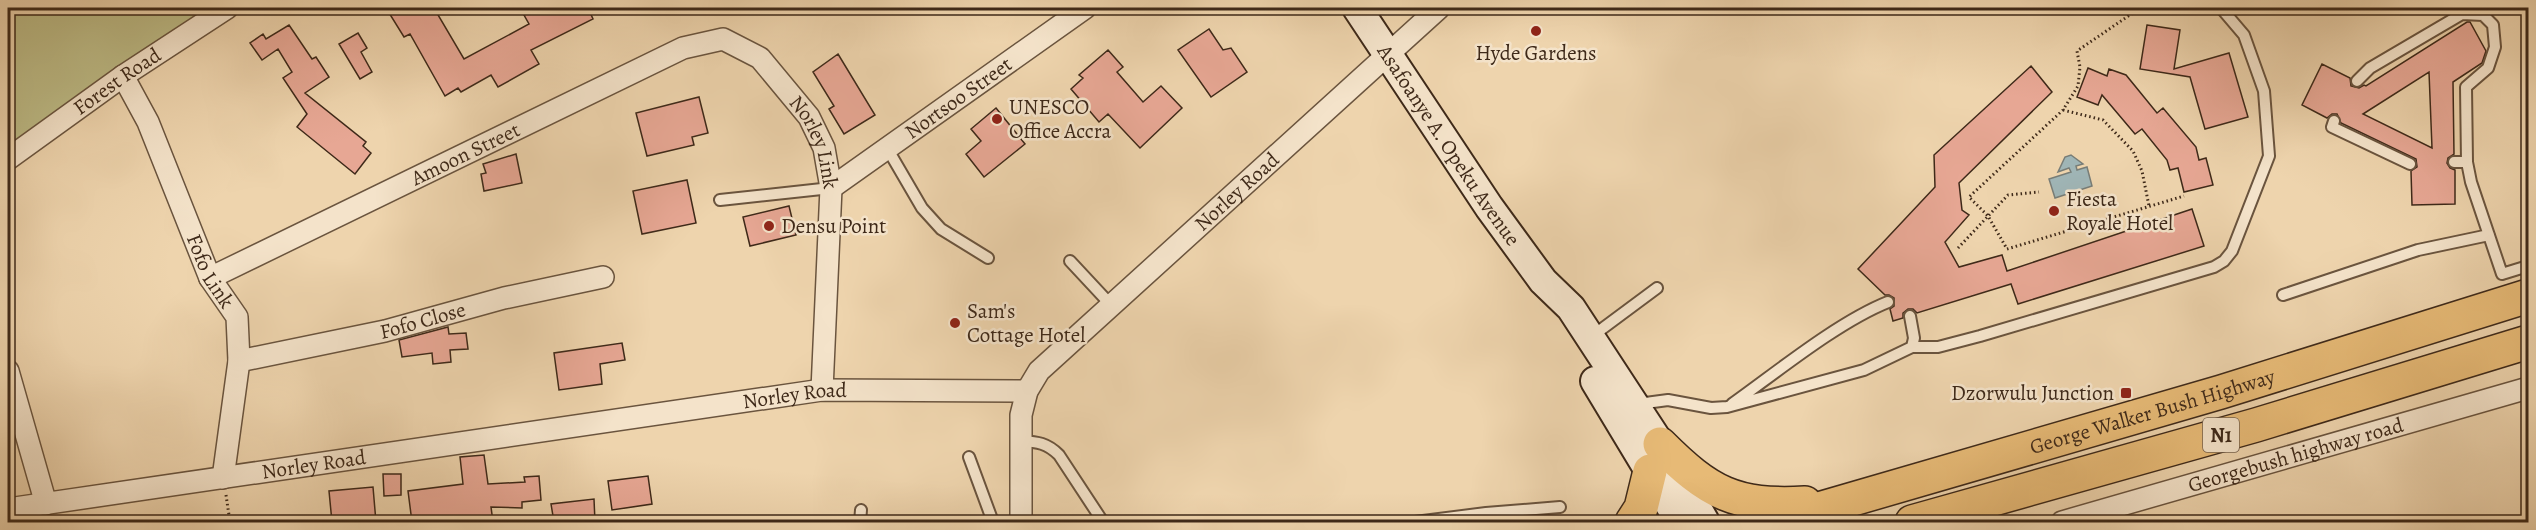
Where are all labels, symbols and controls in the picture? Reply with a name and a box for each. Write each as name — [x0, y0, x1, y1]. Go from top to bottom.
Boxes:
marker: Hyde Gardens — [1529, 24, 1543, 38]
street label: Asafoanye A. Opeku Avenue — [1370, 38, 1527, 251]
place label: Hyde Gardens — [1475, 39, 1597, 67]
street label: Forest Road — [68, 41, 167, 121]
street label: Nortsoo Street — [899, 50, 1018, 145]
street label: Norley Link — [783, 89, 845, 192]
place label: UNESCO Office Accra — [1009, 93, 1112, 145]
marker: UNESCO Office Accra — [990, 112, 1004, 126]
street label: Amoon Street — [405, 115, 524, 193]
street label: Norley Road — [1188, 145, 1286, 237]
place label: Fiesta Royale Hotel — [2066, 185, 2173, 237]
marker: Fiesta Royale Hotel — [2047, 204, 2061, 218]
place label: Densu Point — [781, 212, 886, 240]
marker: Densu Point — [762, 219, 776, 233]
street label: Fofo Link — [180, 230, 241, 314]
street label: Fofo Close — [377, 295, 469, 346]
place label: Sam's Cottage Hotel — [967, 297, 1085, 349]
marker: Sam's Cottage Hotel — [948, 316, 962, 330]
street label: George Walker Bush Highway — [2026, 362, 2279, 461]
street label: Norley Road — [741, 376, 848, 415]
place label: Dzorwulu Junction — [1951, 379, 2114, 407]
marker: Dzorwulu Junction — [2119, 386, 2133, 400]
street label: Georgebush highway road — [2185, 410, 2407, 499]
road number: N1 — [2203, 418, 2239, 452]
street label: Norley Road — [260, 443, 368, 486]

